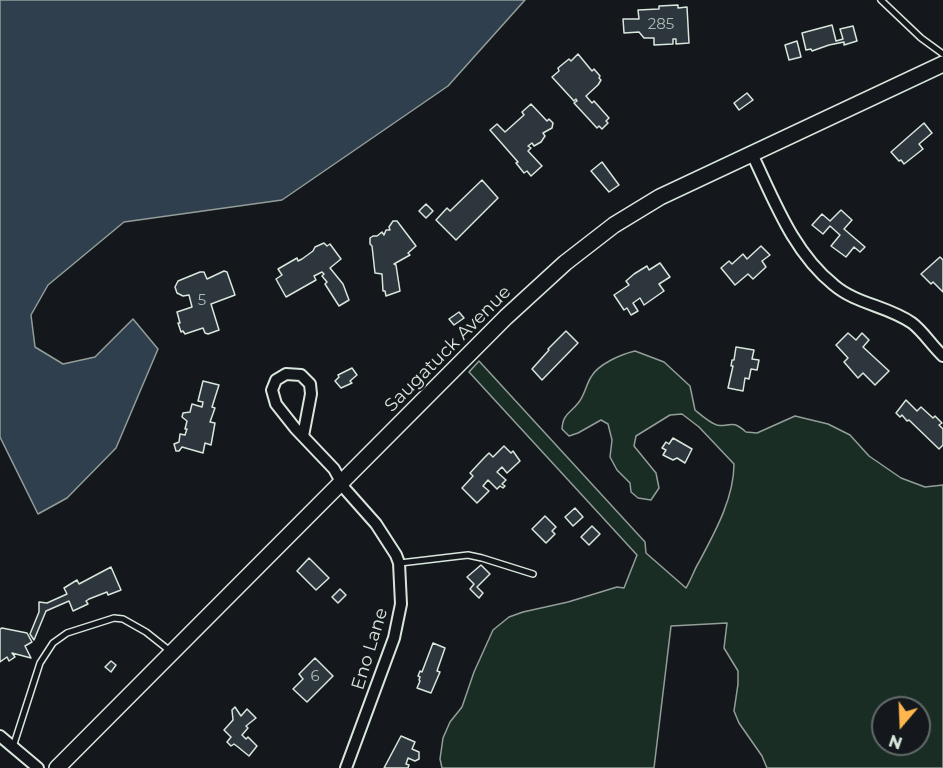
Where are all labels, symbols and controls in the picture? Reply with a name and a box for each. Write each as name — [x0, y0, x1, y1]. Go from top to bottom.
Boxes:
house number: 285 — [648, 16, 674, 34]
street label: Saugatuck Avenue — [380, 281, 516, 417]
house number: 5 — [198, 292, 206, 310]
street label: Eno Lane — [347, 605, 393, 693]
house number: 6 — [310, 668, 320, 686]
north arrow — [871, 696, 931, 756]
text: N — [886, 731, 905, 753]

